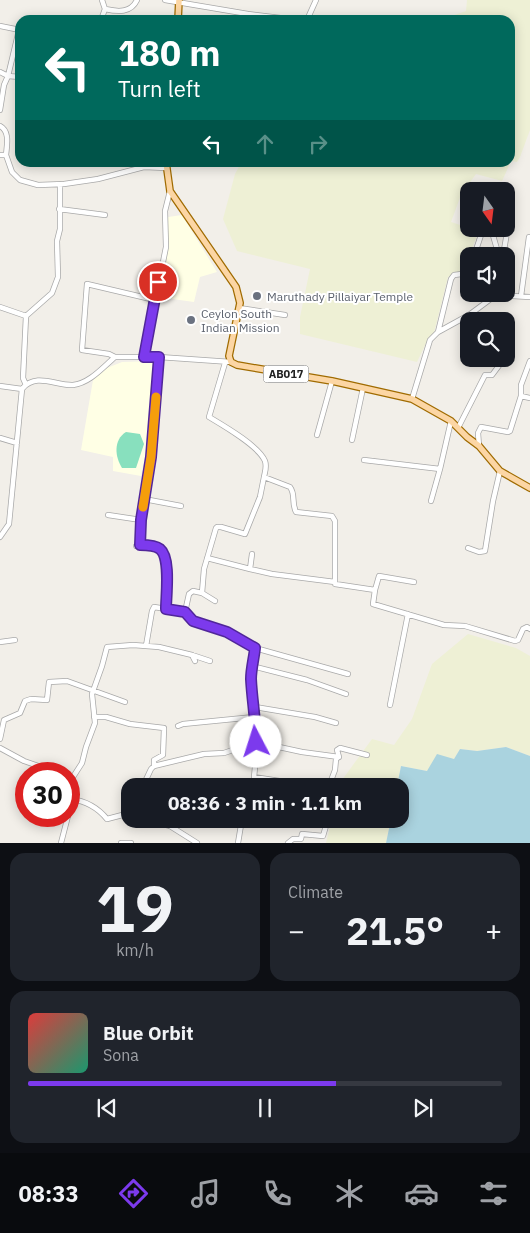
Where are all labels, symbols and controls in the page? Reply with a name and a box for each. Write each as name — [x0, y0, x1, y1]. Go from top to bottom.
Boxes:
text: 180 m — [118, 30, 221, 76]
icon: left — [35, 35, 100, 100]
text: Turn left — [118, 74, 201, 103]
icon: left — [198, 130, 226, 158]
icon: ahead — [251, 130, 279, 158]
icon: right — [304, 130, 332, 158]
north arrow — [460, 182, 515, 238]
map controls — [460, 182, 515, 367]
button: sound — [460, 247, 515, 302]
pin — [137, 261, 179, 303]
icon: arrive — [144, 268, 172, 296]
place label: Maruthady Pillaiyar Temple — [267, 289, 414, 304]
marker: Maruthady Pillaiyar Temple — [251, 290, 263, 302]
place label: Ceylon South Indian Mission — [201, 306, 280, 335]
button: search — [460, 312, 515, 367]
marker: Ceylon South Indian Mission — [185, 314, 197, 326]
road number: AB017 — [264, 366, 308, 382]
position arrow — [229, 715, 281, 767]
speed limit sign: 30 — [15, 762, 80, 827]
text: 08:36 · 3 min · 1.1 km — [168, 791, 362, 815]
text: 19 — [96, 865, 174, 950]
text: Climate — [288, 882, 343, 902]
text: 21.5° — [346, 906, 444, 955]
text: − — [288, 912, 305, 949]
text: + — [485, 912, 502, 949]
text: km/h — [116, 940, 154, 960]
text: Blue Orbit — [103, 1021, 193, 1045]
text: Sona — [103, 1045, 139, 1065]
icon: previous — [93, 1094, 121, 1122]
icon: pause — [251, 1094, 279, 1122]
icon: next — [409, 1094, 437, 1122]
icon: directions — [116, 1176, 151, 1211]
icon: music — [188, 1176, 223, 1211]
icon: phone — [260, 1176, 295, 1211]
icon: climate — [332, 1176, 367, 1211]
icon: car — [404, 1176, 439, 1211]
icon: filters — [476, 1176, 511, 1211]
text: 08:33 — [19, 1179, 79, 1208]

